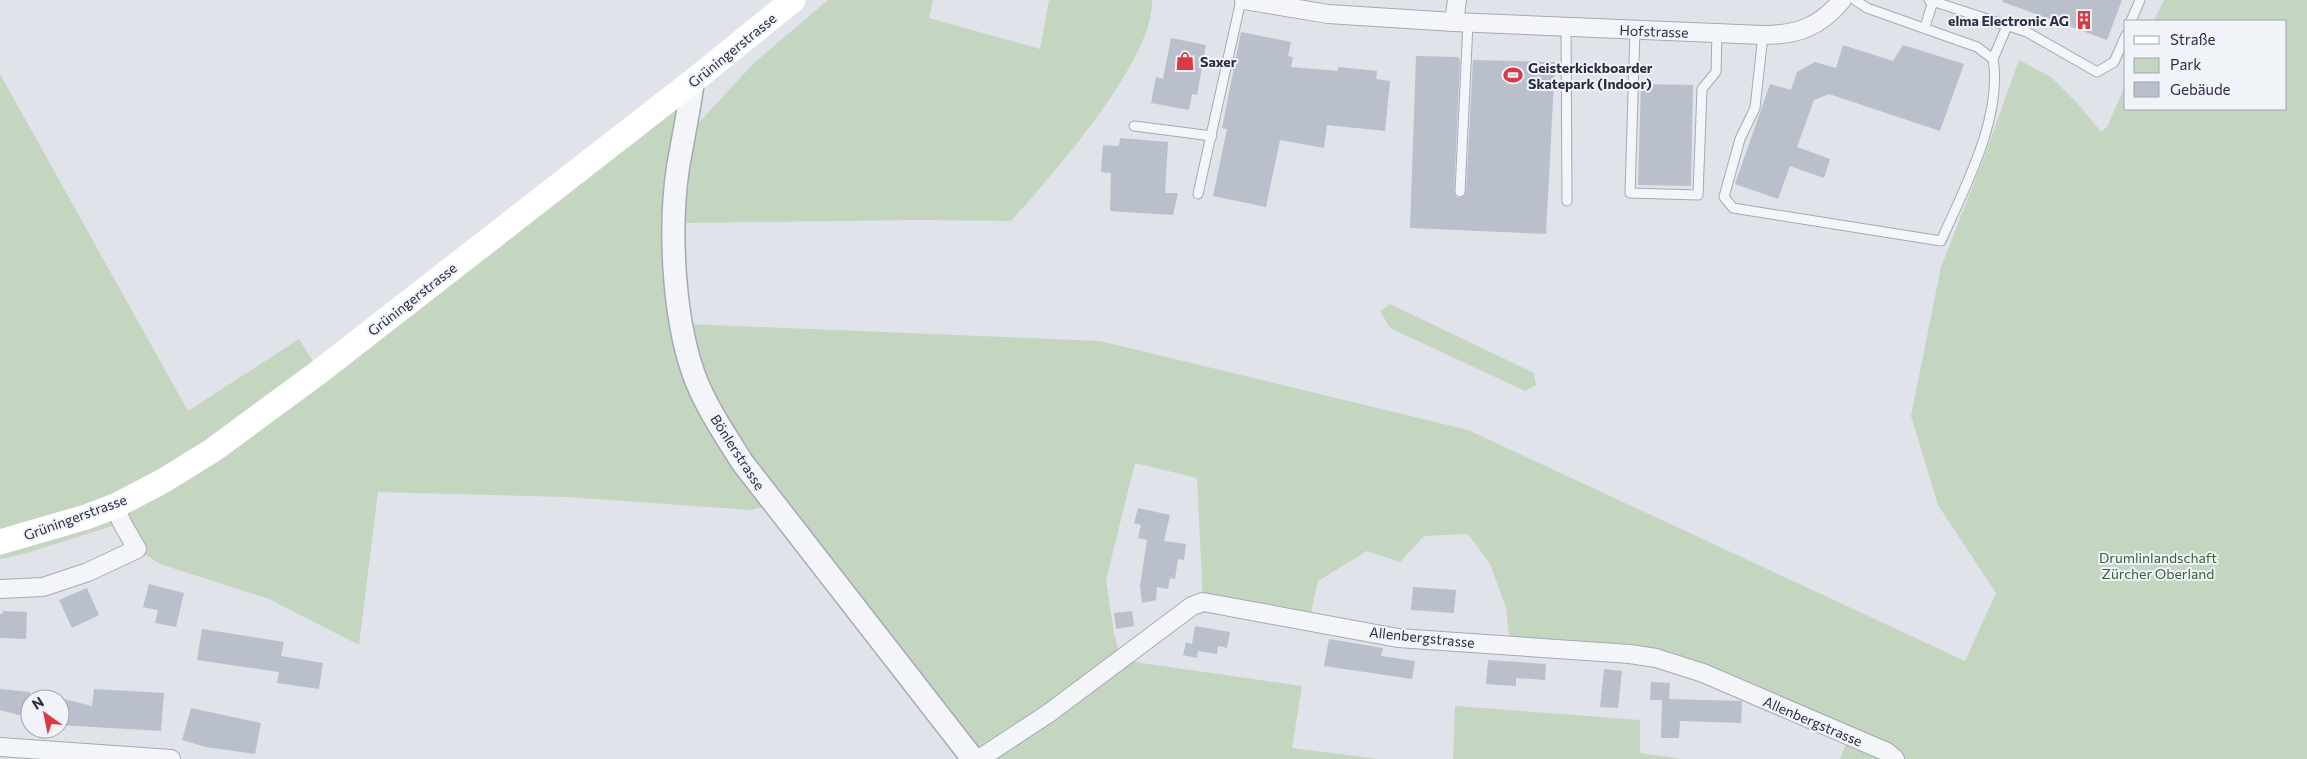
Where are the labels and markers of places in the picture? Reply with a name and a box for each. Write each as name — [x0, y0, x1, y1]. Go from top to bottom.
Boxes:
building icon: elma Electronic AG — [2073, 9, 2095, 31]
place label: elma Electronic AG — [1948, 12, 2069, 29]
shop icon: Saxer — [1174, 50, 1196, 72]
place label: Saxer — [1200, 53, 1237, 70]
place label: Geisterkickboarder Skatepark (Indoor) — [1528, 59, 1653, 92]
sports icon: Geisterkickboarder Skatepark (Indoor) — [1502, 64, 1524, 86]

